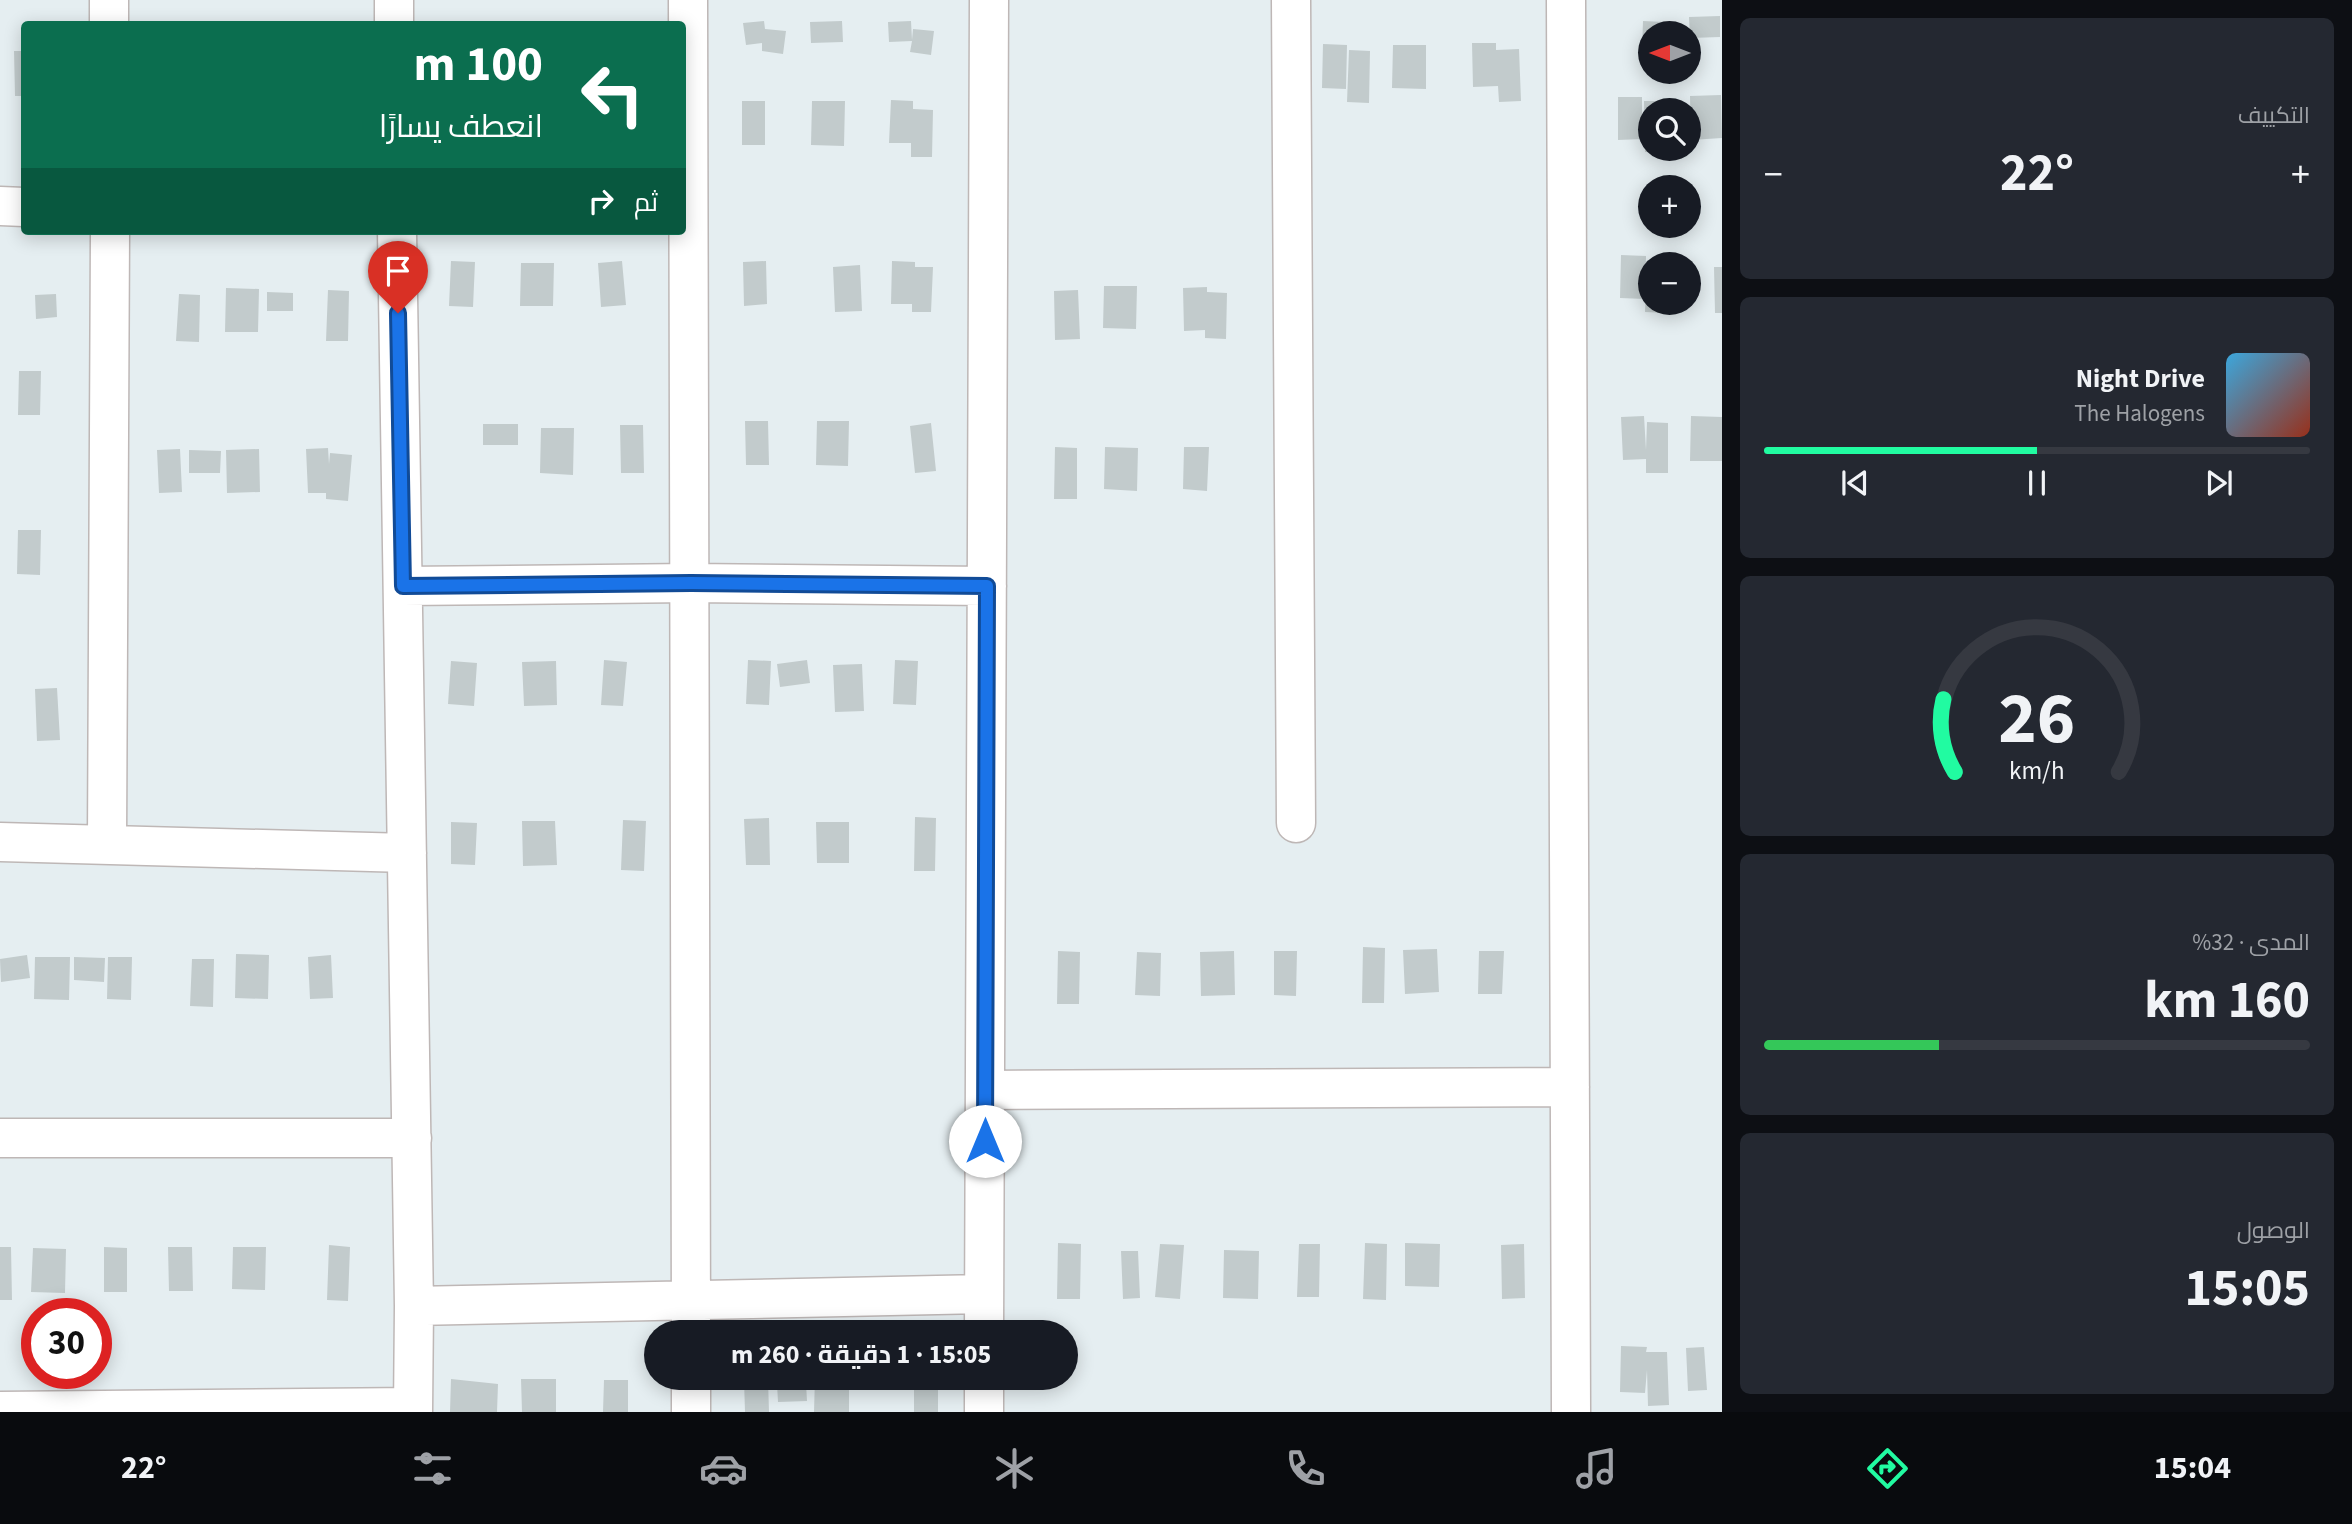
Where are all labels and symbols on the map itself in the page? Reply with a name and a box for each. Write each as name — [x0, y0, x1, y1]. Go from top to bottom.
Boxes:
north arrow — [1638, 21, 1701, 84]
pin — [368, 241, 428, 313]
position arrow — [948, 1104, 1022, 1178]
speed limit sign: 30 — [21, 1298, 112, 1389]

